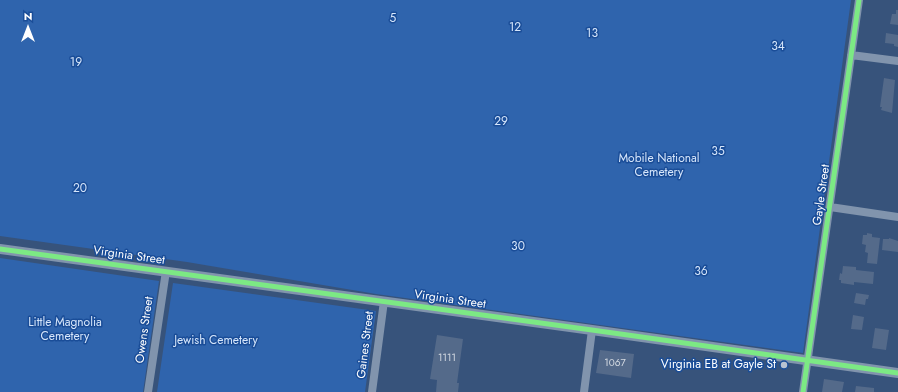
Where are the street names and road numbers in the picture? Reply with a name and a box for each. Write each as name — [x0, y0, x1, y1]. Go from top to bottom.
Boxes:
street label: Gayle Street — [811, 164, 833, 226]
street label: Virginia Street — [92, 244, 166, 268]
street label: Virginia Street — [413, 288, 487, 312]
street label: Owens Street — [133, 296, 157, 364]
street label: Gaines Street — [355, 311, 377, 379]

